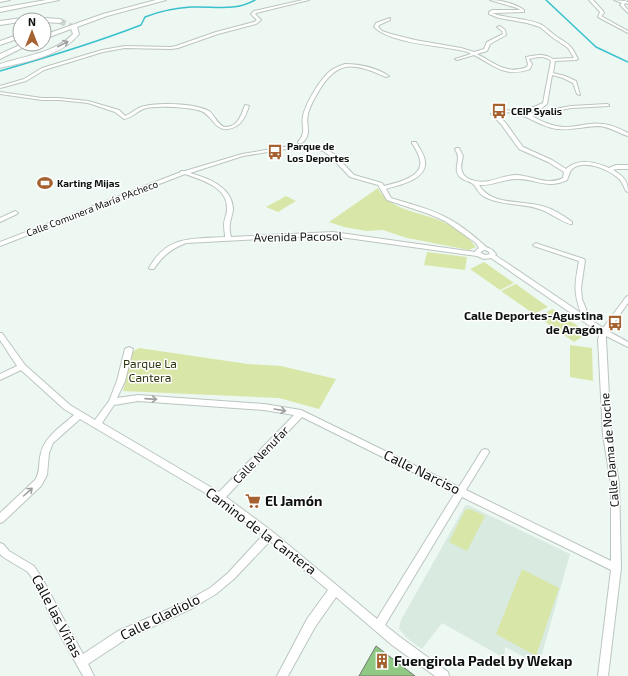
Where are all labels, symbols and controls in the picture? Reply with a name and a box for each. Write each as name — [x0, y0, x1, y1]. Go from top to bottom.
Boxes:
north arrow — [12, 12, 52, 52]
text: N — [28, 15, 36, 28]
one-way arrow — [57, 40, 69, 47]
bus stop icon: CEIP Syalis — [490, 102, 508, 120]
place label: CEIP Syalis — [511, 105, 562, 118]
place label: Parque de Los Deportes — [287, 140, 349, 164]
bus stop icon: Parque de Los Deportes — [266, 143, 284, 161]
sports icon: Karting Mijas — [36, 174, 54, 192]
street label: Calle Comunera María PAcheco — [24, 177, 160, 239]
place label: Karting Mijas — [57, 177, 120, 189]
street label: Avenida Pacosol — [253, 228, 343, 244]
place label: Calle Deportes-Agustina de Aragón — [464, 308, 603, 336]
bus stop icon: Calle Deportes-Agustina de Aragón — [606, 314, 624, 332]
park label: Parque La Cantera — [123, 356, 177, 384]
street label: Calle Dama de Noche — [597, 392, 621, 508]
one-way arrow — [144, 396, 157, 403]
one-way arrow — [274, 406, 287, 414]
street label: Calle Nenufar — [229, 423, 291, 486]
street label: Calle Narciso — [381, 446, 463, 497]
street label: Camino de la Cantera — [203, 483, 320, 578]
one-way arrow — [23, 487, 33, 496]
supermarket icon: El Jamón — [244, 492, 262, 510]
place label: El Jamón — [265, 492, 322, 509]
street label: Calle las Viñas — [29, 571, 86, 660]
street label: Calle Gladiolo — [117, 590, 203, 643]
building icon: Fuengirola Padel by Wekap — [373, 652, 391, 670]
place label: Fuengirola Padel by Wekap — [394, 652, 572, 669]

